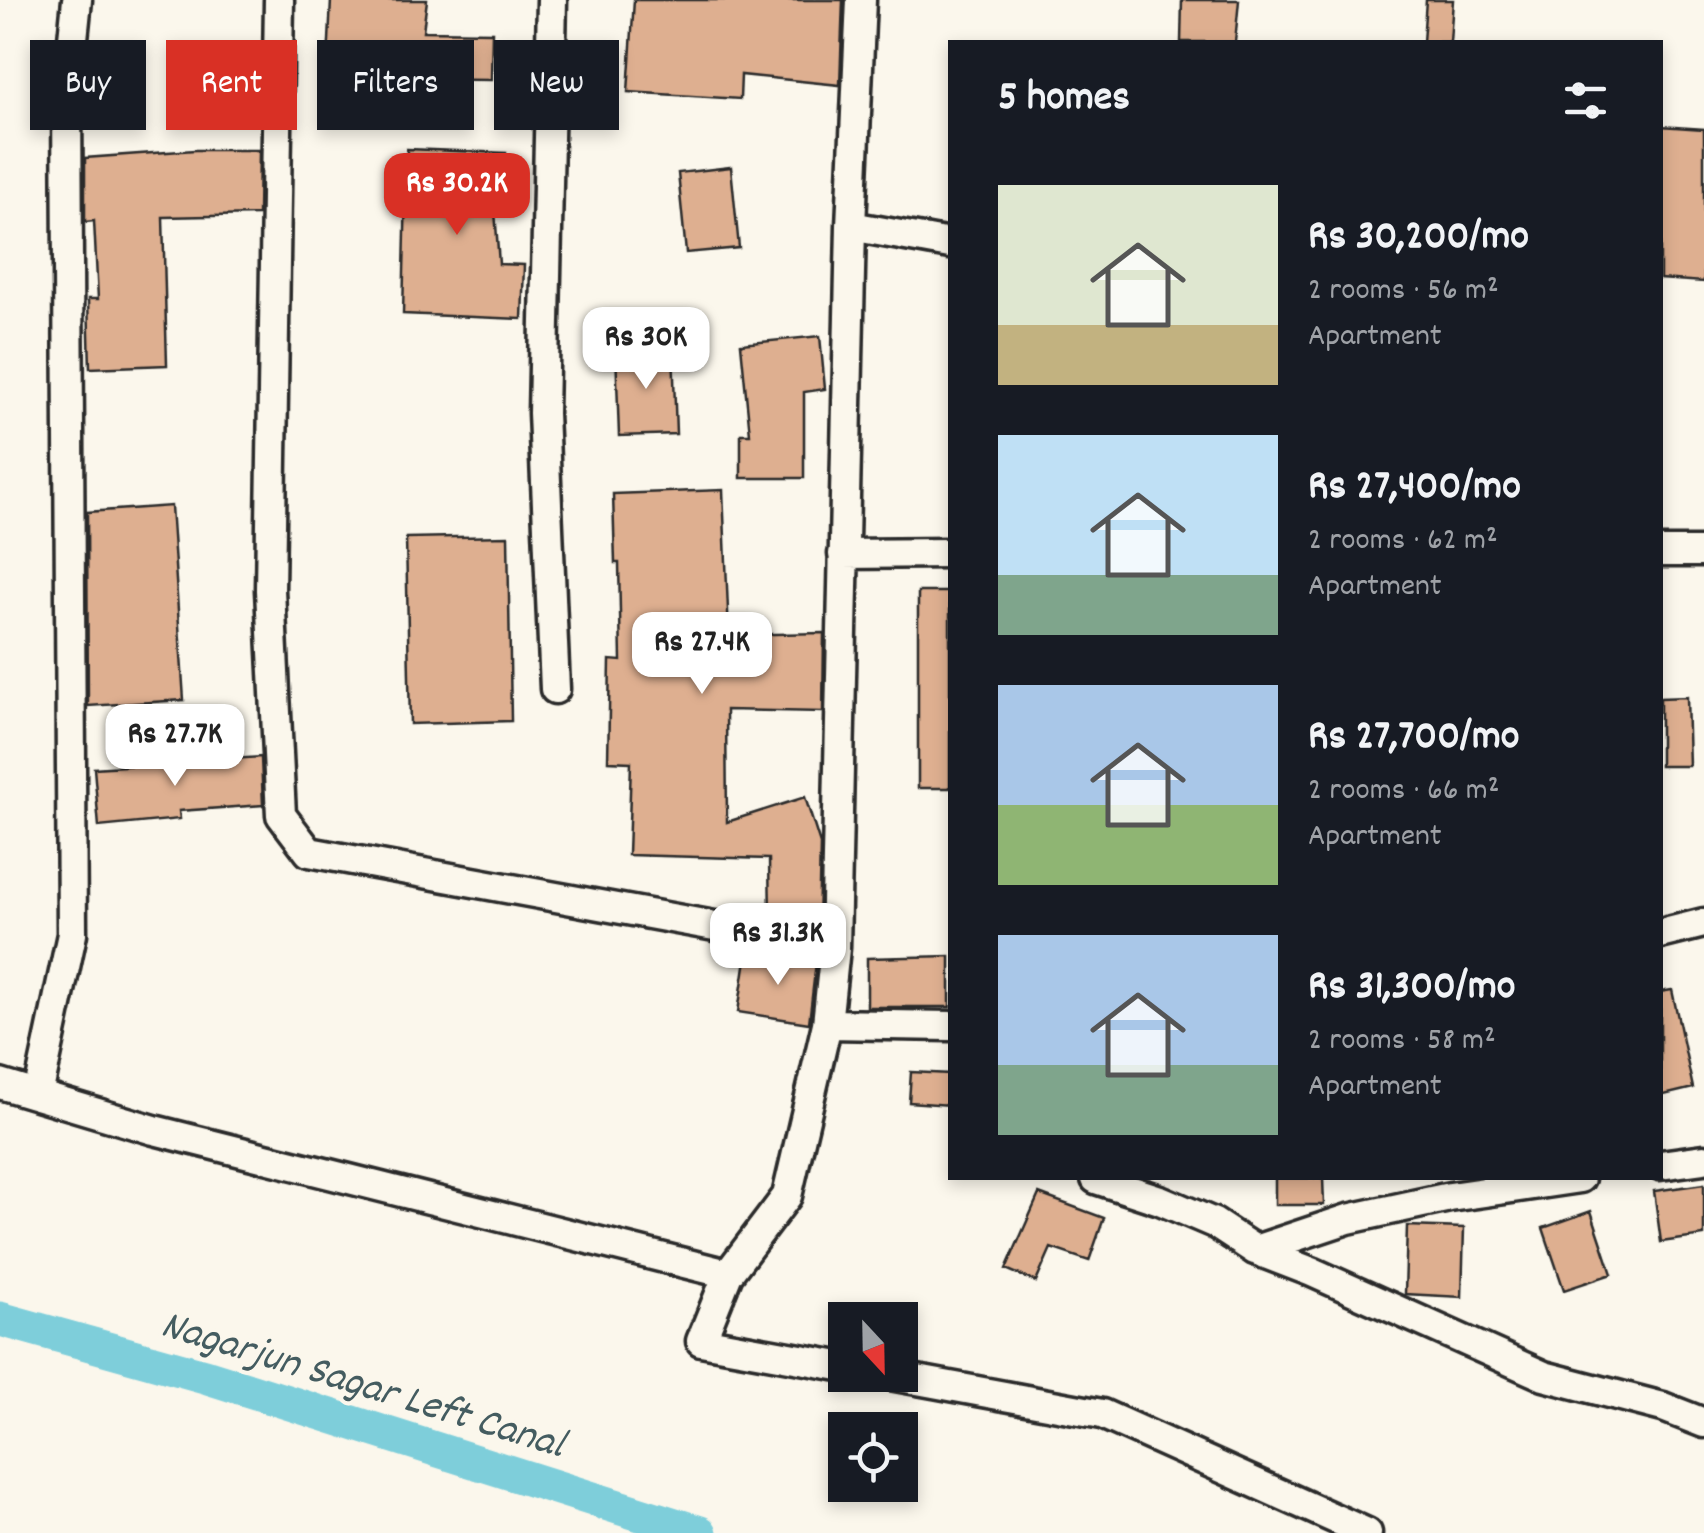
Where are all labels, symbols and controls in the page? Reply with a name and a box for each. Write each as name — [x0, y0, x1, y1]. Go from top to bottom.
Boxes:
chip: Buy — [30, 40, 146, 130]
chip: Rent — [166, 40, 297, 130]
chip: Filters — [317, 40, 474, 130]
chip: New — [494, 40, 619, 130]
text: 5 homes — [998, 70, 1130, 130]
icon: filters — [1558, 73, 1613, 128]
pin: Rs 30.2K — [354, 153, 560, 238]
text: Rs 30.2K — [406, 162, 508, 208]
text: Rs 30,200/mo — [1308, 209, 1529, 269]
icon: home — [1078, 225, 1198, 345]
text: 2 rooms · 56 m² — [1308, 269, 1499, 315]
pin: Rs 30K — [565, 307, 727, 392]
text: Apartment — [1308, 315, 1442, 361]
text: Rs 30K — [605, 316, 687, 362]
text: Rs 27,400/mo — [1308, 459, 1521, 519]
icon: home — [1078, 475, 1198, 595]
text: 2 rooms · 62 m² — [1308, 519, 1498, 565]
text: Apartment — [1308, 565, 1442, 611]
pin: Rs 27.4K — [599, 612, 805, 697]
text: Rs 27.4K — [654, 621, 750, 667]
pin: Rs 27.7K — [72, 704, 278, 789]
text: Rs 27,700/mo — [1308, 709, 1520, 769]
text: Rs 27.7K — [128, 713, 222, 759]
icon: home — [1078, 725, 1198, 845]
text: 2 rooms · 66 m² — [1308, 769, 1499, 815]
text: Apartment — [1308, 815, 1442, 861]
pin: Rs 31.3K — [675, 903, 881, 988]
text: Rs 31.3K — [732, 912, 824, 958]
text: Rs 31,300/mo — [1308, 959, 1516, 1019]
icon: home — [1078, 975, 1198, 1095]
text: 2 rooms · 58 m² — [1308, 1019, 1496, 1065]
text: Apartment — [1308, 1065, 1442, 1111]
water label: Nagarjun Sagar Left Canal — [153, 1298, 574, 1478]
north arrow — [828, 1302, 918, 1392]
map controls — [828, 1302, 918, 1502]
button: locate — [828, 1412, 918, 1502]

